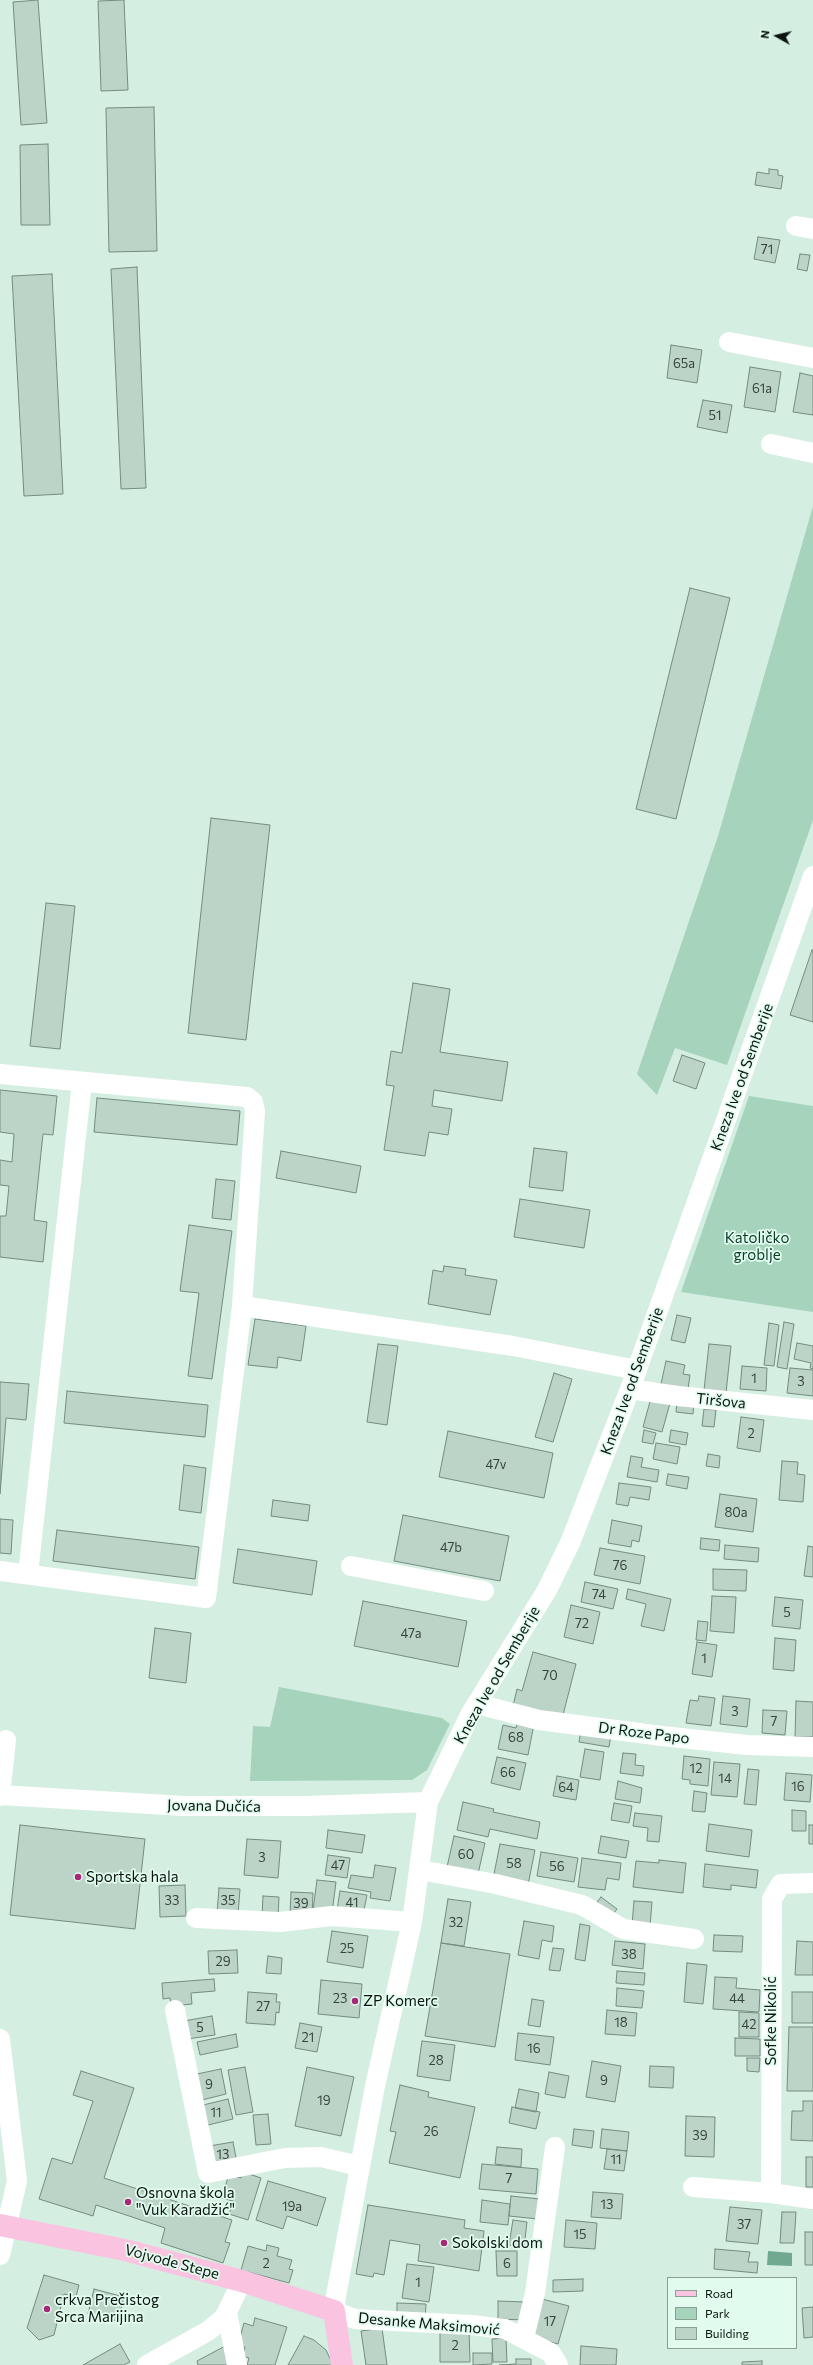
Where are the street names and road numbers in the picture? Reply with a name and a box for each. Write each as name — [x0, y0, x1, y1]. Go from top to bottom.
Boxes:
street label: Kneza Ive od Semberije — [707, 1001, 777, 1153]
street label: Kneza Ive od Semberije — [597, 1305, 667, 1457]
street label: Tiršova — [695, 1389, 747, 1413]
street label: Kneza Ive od Semberije — [450, 1603, 544, 1747]
street label: Dr Roze Papo — [597, 1718, 691, 1748]
street label: Jovana Dučića — [167, 1796, 261, 1816]
street label: Sofke Nikolić — [762, 1976, 780, 2066]
street label: Vojvode Stepe — [123, 2241, 221, 2283]
street label: Desanke Maksimović — [357, 2309, 501, 2339]

